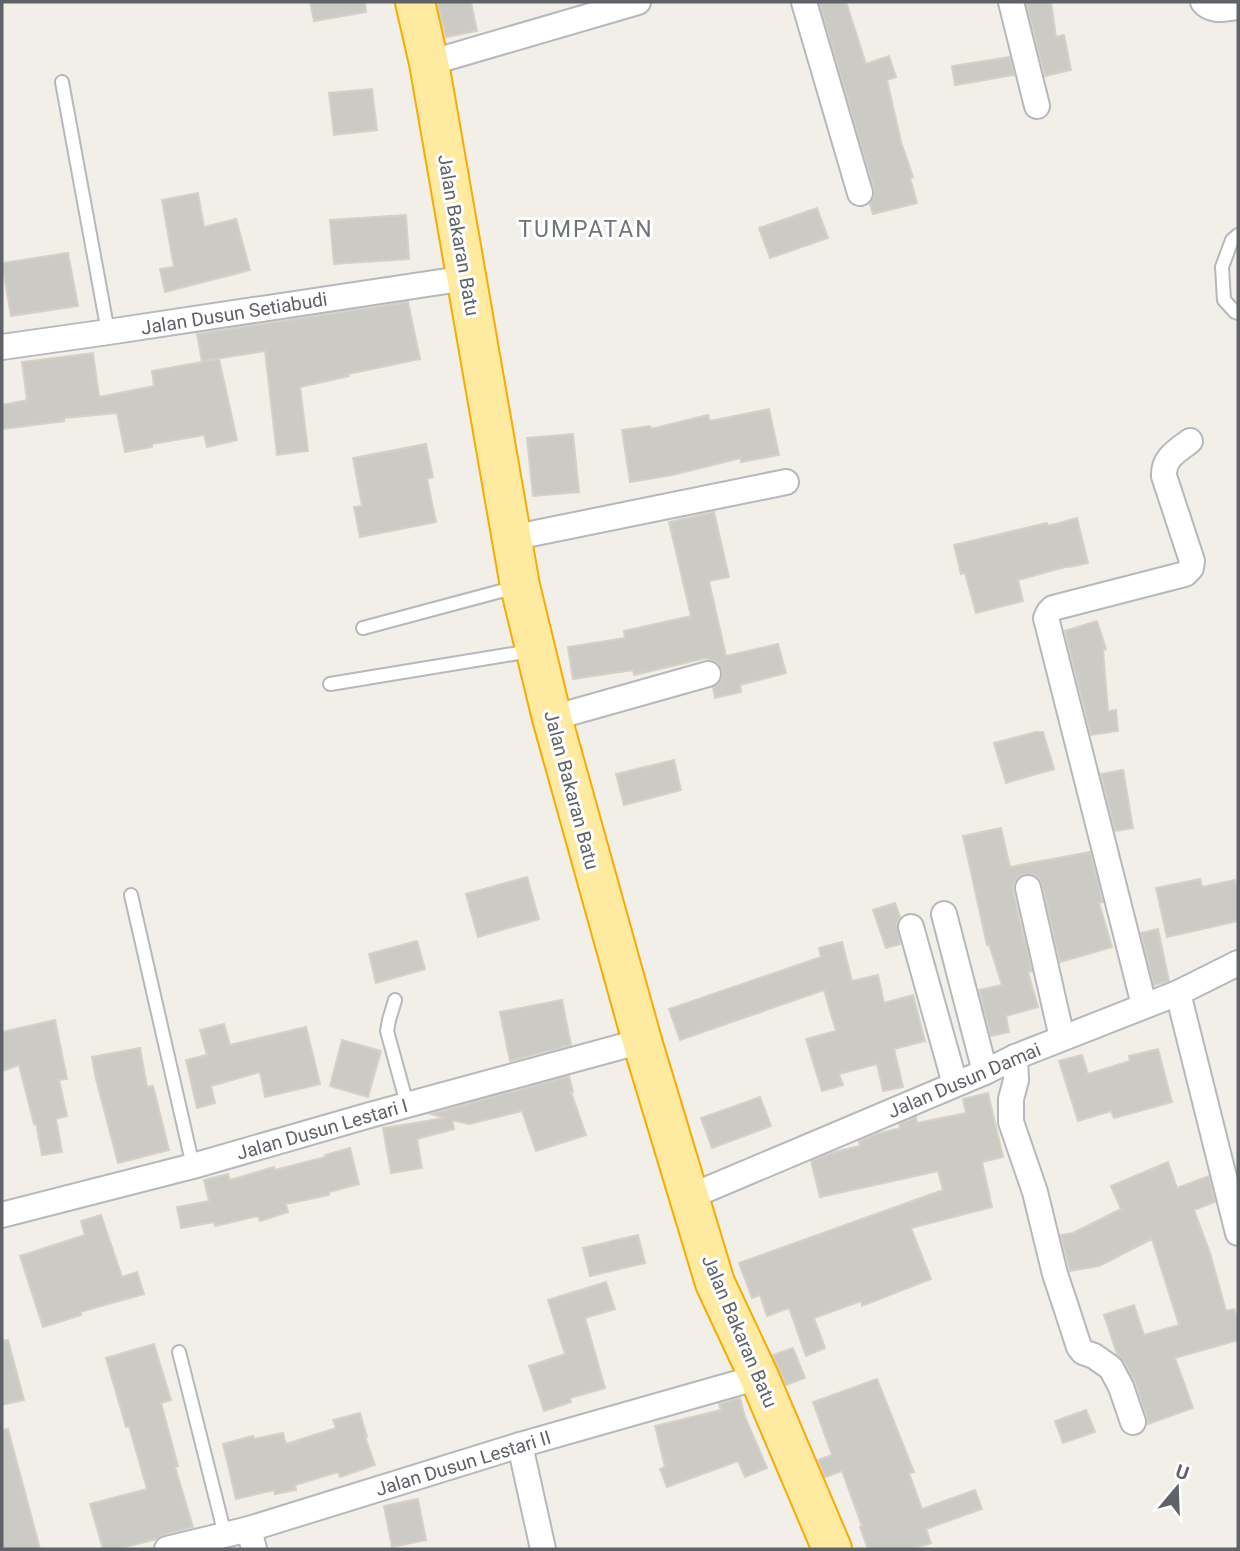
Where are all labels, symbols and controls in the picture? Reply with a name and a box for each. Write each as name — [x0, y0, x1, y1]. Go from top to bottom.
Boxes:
street label: Jalan Bakaran Batu — [433, 153, 484, 318]
district label: TUMPATAN — [518, 216, 654, 243]
street label: Jalan Dusun Setiabudi — [139, 287, 329, 340]
street label: Jalan Bakaran Batu — [539, 708, 604, 872]
street label: Jalan Dusun Damai — [884, 1038, 1044, 1123]
street label: Jalan Dusun Lestari I — [234, 1094, 410, 1165]
street label: Jalan Bakaran Batu — [697, 1251, 782, 1411]
street label: Jalan Dusun Lestari II — [373, 1426, 554, 1501]
north arrow — [1142, 1453, 1212, 1523]
text: U — [1173, 1459, 1192, 1485]

